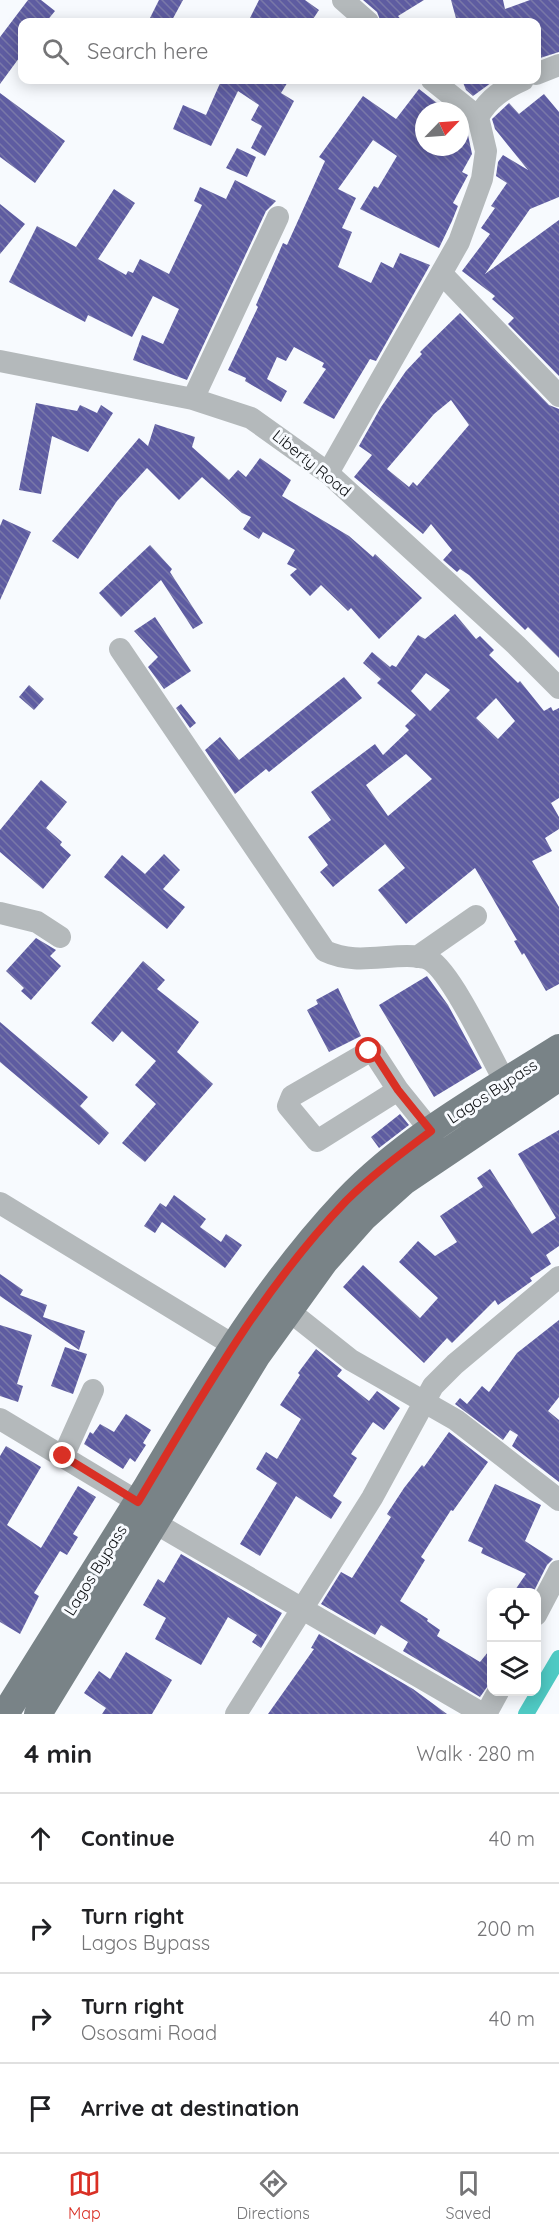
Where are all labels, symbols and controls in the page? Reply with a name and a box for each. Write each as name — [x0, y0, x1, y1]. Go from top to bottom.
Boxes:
search box — [18, 18, 541, 84]
icon: search — [39, 35, 72, 68]
text: Search here — [87, 37, 208, 65]
north arrow — [415, 102, 469, 156]
street label: Liberty Road — [269, 425, 355, 501]
route start — [355, 1037, 381, 1063]
street label: Lagos Bypass — [443, 1054, 541, 1128]
route end — [49, 1442, 75, 1468]
street label: Lagos Bypass — [59, 1521, 131, 1619]
map controls — [487, 1588, 541, 1696]
button: locate — [487, 1588, 541, 1642]
button: layers — [487, 1642, 541, 1696]
text: 4 min — [24, 1737, 92, 1770]
text: Walk · 280 m — [416, 1741, 535, 1766]
icon: ahead — [24, 1822, 57, 1855]
text: Continue — [81, 1824, 175, 1852]
text: 40 m — [489, 1826, 535, 1851]
text: Turn right — [81, 1902, 185, 1930]
icon: right — [24, 1912, 57, 1945]
text: 200 m — [476, 1916, 535, 1941]
text: Lagos Bypass — [81, 1930, 210, 1955]
text: Turn right — [81, 1992, 185, 2020]
icon: right — [24, 2002, 57, 2035]
text: 40 m — [489, 2006, 535, 2031]
text: Ososami Road — [81, 2020, 217, 2045]
icon: arrive — [24, 2092, 57, 2125]
text: Arrive at destination — [81, 2094, 299, 2122]
tab: Map — [68, 2167, 101, 2223]
tab: Directions — [237, 2167, 310, 2223]
tab: Saved — [446, 2167, 491, 2223]

